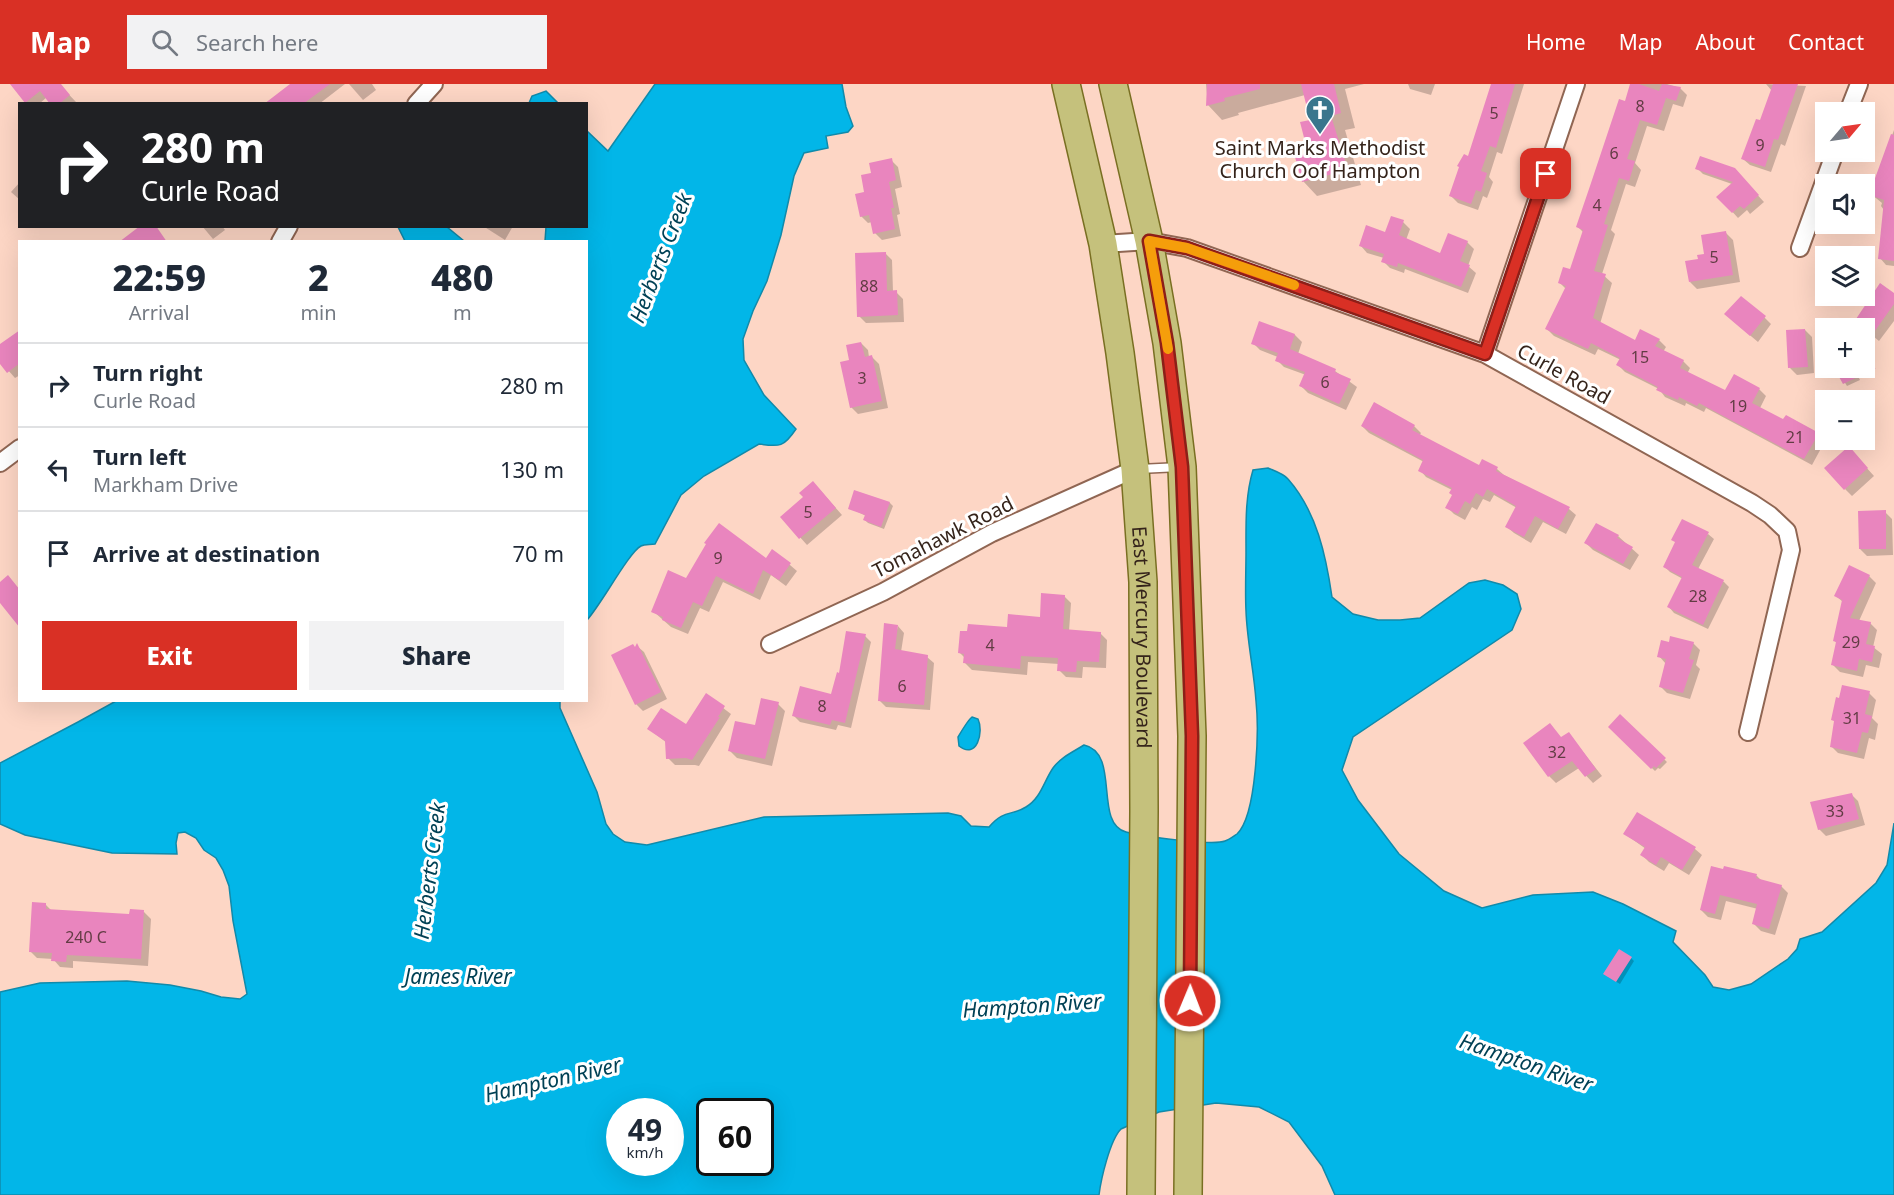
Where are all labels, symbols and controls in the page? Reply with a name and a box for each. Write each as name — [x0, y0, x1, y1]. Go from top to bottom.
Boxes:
search box — [127, 15, 547, 69]
text: Map — [30, 23, 91, 61]
icon: search — [148, 26, 181, 59]
text: Search here — [196, 27, 318, 57]
text: Home — [1526, 28, 1586, 56]
text: Map — [1619, 28, 1662, 56]
text: About — [1695, 28, 1755, 56]
text: Contact — [1788, 28, 1864, 56]
church icon: Saint Marks Methodist Church Oof Hampton — [1304, 94, 1336, 136]
house number: 8 — [1635, 95, 1645, 117]
house number: 5 — [1489, 102, 1499, 124]
north arrow — [1815, 102, 1875, 162]
map controls — [1815, 102, 1875, 450]
text: 280 m — [141, 118, 265, 175]
icon: right — [42, 126, 120, 204]
place label: Saint Marks Methodist Church Oof Hampton — [1215, 134, 1425, 184]
house number: 9 — [1755, 134, 1765, 156]
house number: 6 — [1609, 142, 1619, 164]
pin — [1520, 148, 1571, 199]
icon: arrive — [1529, 157, 1562, 190]
text: Curle Road — [141, 172, 280, 209]
button: sound — [1815, 174, 1875, 234]
water label: Herberts Creek — [622, 187, 698, 327]
house number: 4 — [1592, 194, 1602, 216]
house number: 5 — [1709, 246, 1719, 268]
button: layers — [1815, 246, 1875, 306]
text: 22:59 — [112, 253, 206, 302]
text: 2 — [308, 253, 329, 302]
text: 480 — [431, 253, 494, 302]
house number: 88 — [860, 275, 878, 297]
text: Arrival — [129, 299, 190, 326]
text: min — [300, 299, 337, 326]
text: m — [453, 299, 472, 326]
button: + — [1815, 318, 1875, 378]
street label: Curle Road — [1513, 337, 1616, 410]
house number: 15 — [1631, 346, 1649, 368]
text: Turn right — [93, 357, 203, 387]
house number: 3 — [857, 367, 867, 389]
icon: right — [42, 369, 75, 402]
text: 280 m — [500, 370, 564, 400]
house number: 6 — [1320, 371, 1330, 393]
text: Curle Road — [93, 387, 196, 414]
button: − — [1815, 390, 1875, 450]
house number: 19 — [1729, 395, 1747, 417]
house number: 21 — [1786, 426, 1804, 448]
text: Turn left — [93, 441, 187, 471]
icon: left — [42, 453, 75, 486]
text: 130 m — [500, 454, 564, 484]
text: Markham Drive — [93, 471, 238, 498]
street label: Tomahawk Road — [868, 489, 1018, 584]
house number: 5 — [803, 501, 813, 523]
street label: East Mercury Boulevard — [1126, 525, 1158, 749]
icon: arrive — [42, 537, 75, 570]
text: Arrive at destination — [93, 538, 320, 568]
text: 70 m — [513, 538, 564, 568]
house number: 9 — [713, 547, 723, 569]
house number: 28 — [1689, 585, 1707, 607]
button: Exit — [42, 621, 297, 690]
button: Share — [309, 621, 564, 690]
house number: 29 — [1842, 631, 1860, 653]
house number: 4 — [985, 634, 995, 656]
house number: 6 — [897, 675, 907, 697]
house number: 8 — [817, 695, 827, 717]
house number: 31 — [1843, 707, 1861, 729]
house number: 32 — [1548, 741, 1566, 763]
water label: Herberts Creek — [407, 799, 451, 941]
house number: 33 — [1826, 800, 1844, 822]
house number: 240 C — [65, 926, 107, 948]
water label: James River — [400, 962, 513, 990]
position arrow — [1158, 969, 1222, 1033]
water label: Hampton River — [961, 986, 1104, 1024]
water label: Hampton River — [1456, 1026, 1598, 1098]
water label: Hampton River — [482, 1049, 625, 1108]
speed limit sign: 60 — [696, 1098, 774, 1176]
text: 49 — [628, 1109, 662, 1150]
text: km/h — [627, 1142, 663, 1162]

